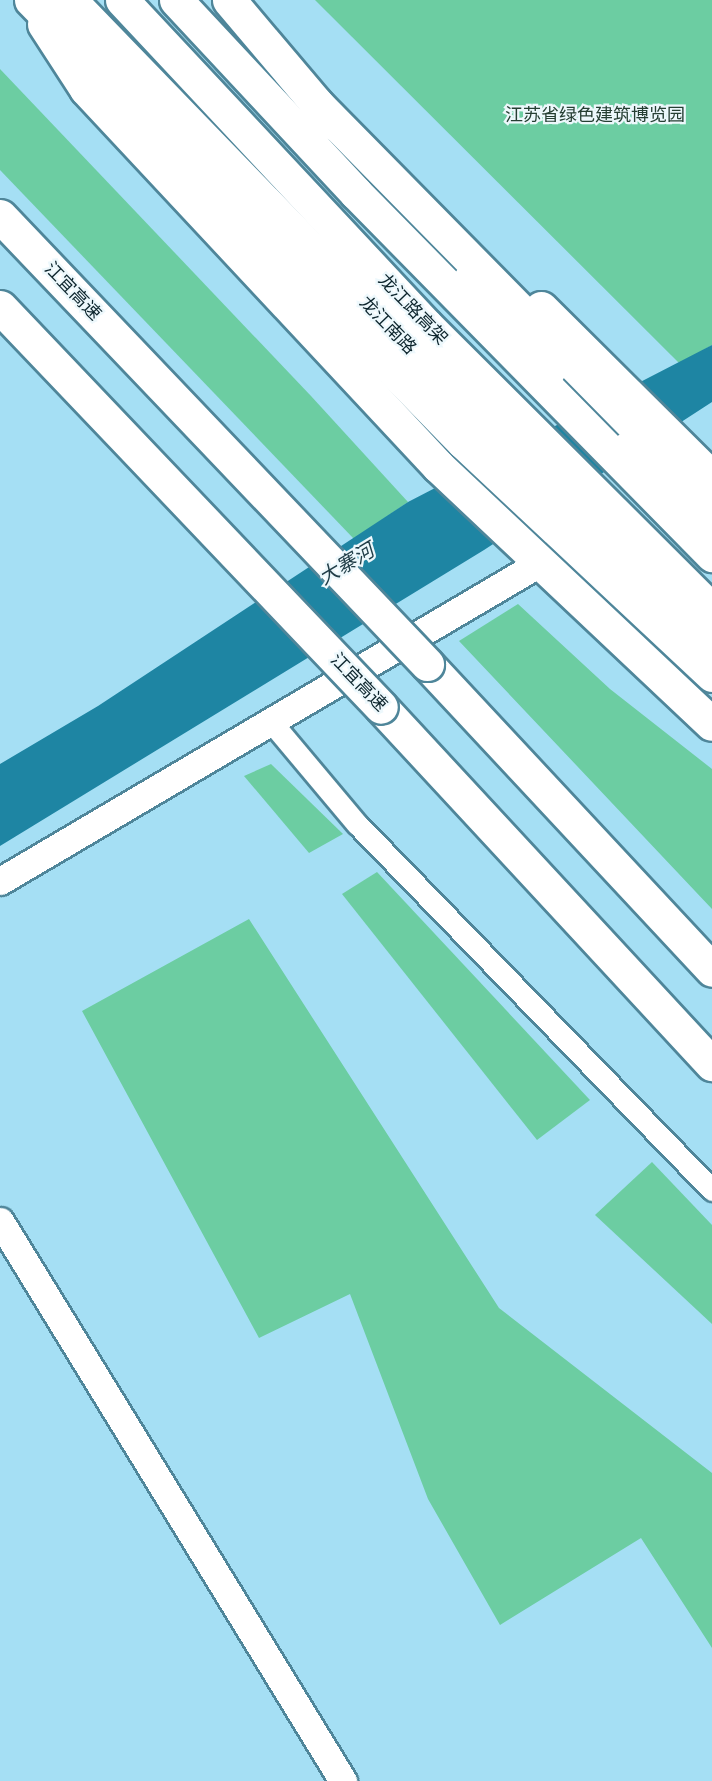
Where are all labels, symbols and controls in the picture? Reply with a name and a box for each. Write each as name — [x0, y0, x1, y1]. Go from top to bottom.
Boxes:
park label: 江苏省绿色建筑博览园 — [505, 105, 685, 127]
street label: 江宜高速 — [39, 259, 105, 325]
street label: 龙江路高架 — [373, 270, 451, 350]
street label: 龙江南路 — [354, 293, 420, 359]
water label: 大寨河 — [315, 539, 379, 591]
street label: 江宜高速 — [325, 650, 391, 716]

